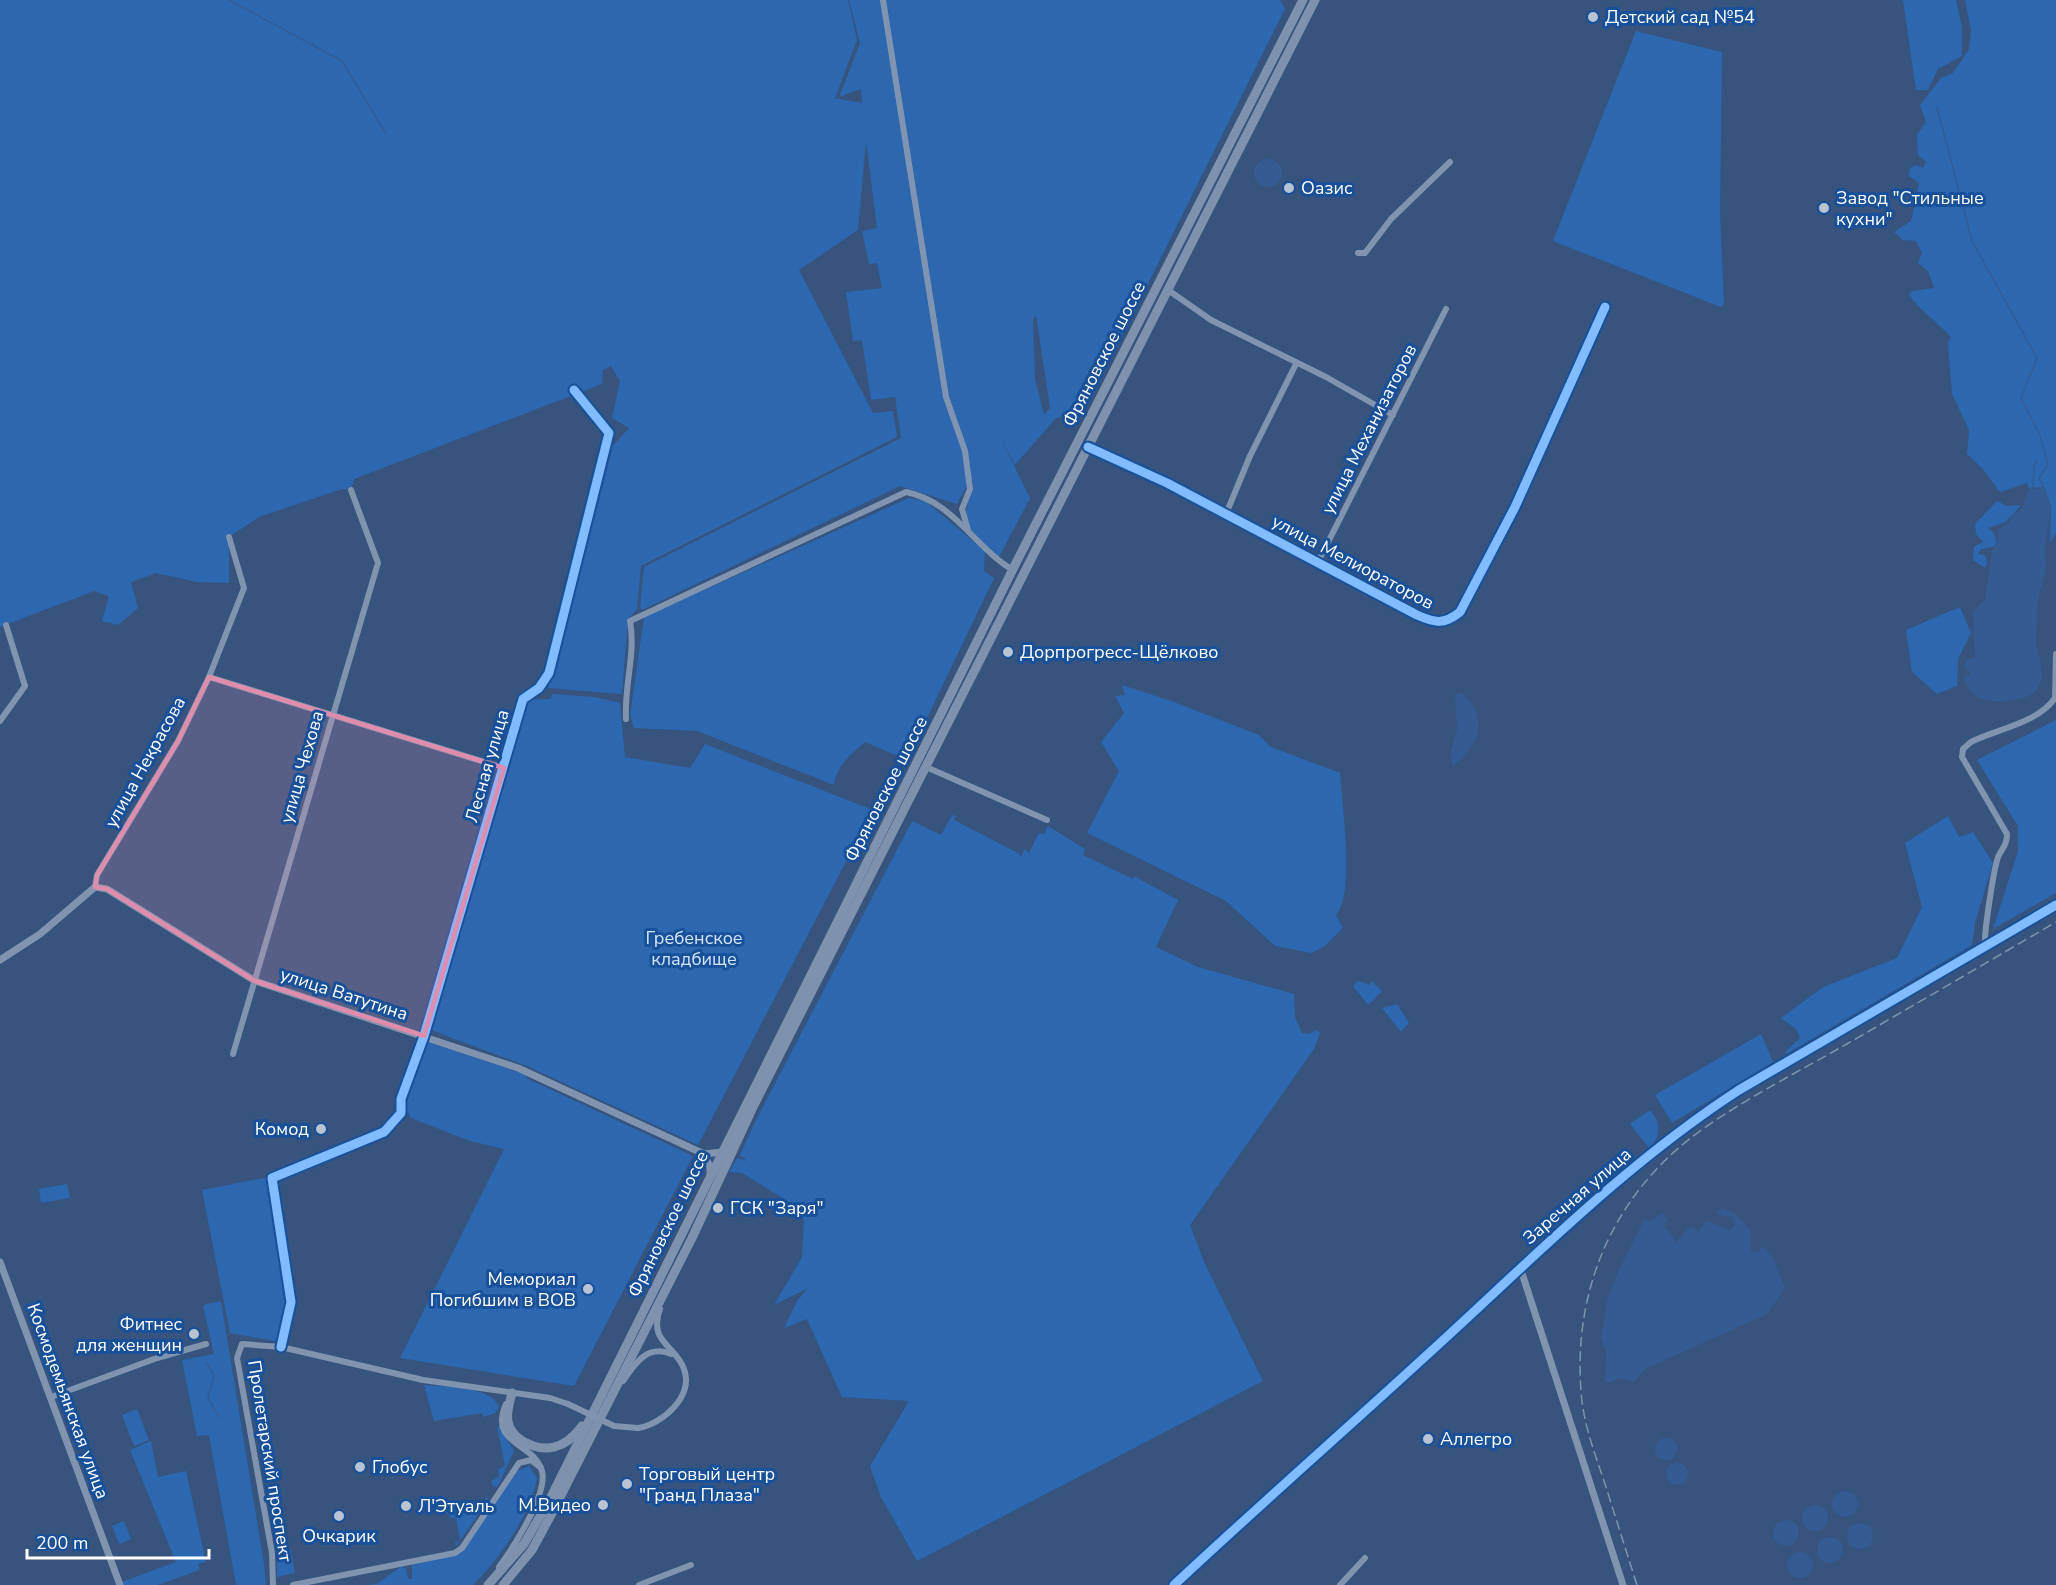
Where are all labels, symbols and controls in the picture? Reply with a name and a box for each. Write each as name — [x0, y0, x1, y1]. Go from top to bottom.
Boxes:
place label: Детский сад №54 — [1605, 5, 1755, 29]
marker: Детский сад №54 — [1586, 10, 1600, 24]
place label: Оазис — [1301, 176, 1353, 200]
marker: Оазис — [1282, 181, 1296, 195]
place label: Завод "Стильные кухни" — [1836, 186, 1984, 231]
marker: Завод "Стильные кухни" — [1817, 201, 1831, 215]
street label: Фряновское шоссе — [1057, 277, 1151, 431]
street label: улица Механизаторов — [1316, 340, 1422, 518]
street label: улица Мелиораторов — [1268, 509, 1438, 615]
place label: Дорпрогресс-Щёлково — [1020, 640, 1219, 664]
marker: Дорпрогресс-Щёлково — [1001, 645, 1015, 659]
street label: улица Некрасова — [99, 692, 191, 832]
street label: Лесная улица — [459, 707, 515, 825]
street label: улица Чехова — [275, 708, 329, 826]
street label: Фряновское шоссе — [839, 712, 933, 866]
park label: Гребенское кладбище — [645, 926, 743, 971]
street label: улица Ватутина — [277, 962, 411, 1026]
place label: Комод — [255, 1117, 309, 1141]
marker: Комод — [314, 1122, 328, 1136]
street label: Заречная улица — [1518, 1142, 1636, 1250]
street label: Фряновское шоссе — [622, 1147, 714, 1301]
place label: ГСК "Заря" — [730, 1196, 824, 1220]
marker: ГСК "Заря" — [711, 1201, 725, 1215]
place label: Мемориал Погибшим в ВОВ — [430, 1267, 576, 1312]
marker: Мемориал Погибшим в ВОВ — [581, 1282, 595, 1296]
street label: Космодемьянская улица — [21, 1300, 115, 1502]
place label: Фитнес для женщин — [76, 1312, 182, 1357]
marker: Фитнес для женщин — [187, 1327, 201, 1341]
street label: Пролетарский проспект — [242, 1358, 298, 1564]
place label: Аллегро — [1440, 1427, 1512, 1451]
marker: Аллегро — [1421, 1432, 1435, 1446]
place label: Глобус — [372, 1455, 428, 1479]
marker: Глобус — [353, 1460, 367, 1474]
place label: Торговый центр "Гранд Плаза" — [639, 1462, 775, 1507]
marker: Торговый центр "Гранд Плаза" — [620, 1477, 634, 1491]
place label: М.Видео — [518, 1493, 591, 1517]
place label: Л'Этуаль — [418, 1494, 494, 1518]
marker: М.Видео — [596, 1498, 610, 1512]
marker: Л'Этуаль — [399, 1499, 413, 1513]
marker: Очкарик — [332, 1509, 346, 1523]
scale bar — [27, 1522, 208, 1560]
place label: Очкарик — [302, 1524, 376, 1548]
text: 200 m — [36, 1531, 88, 1555]

